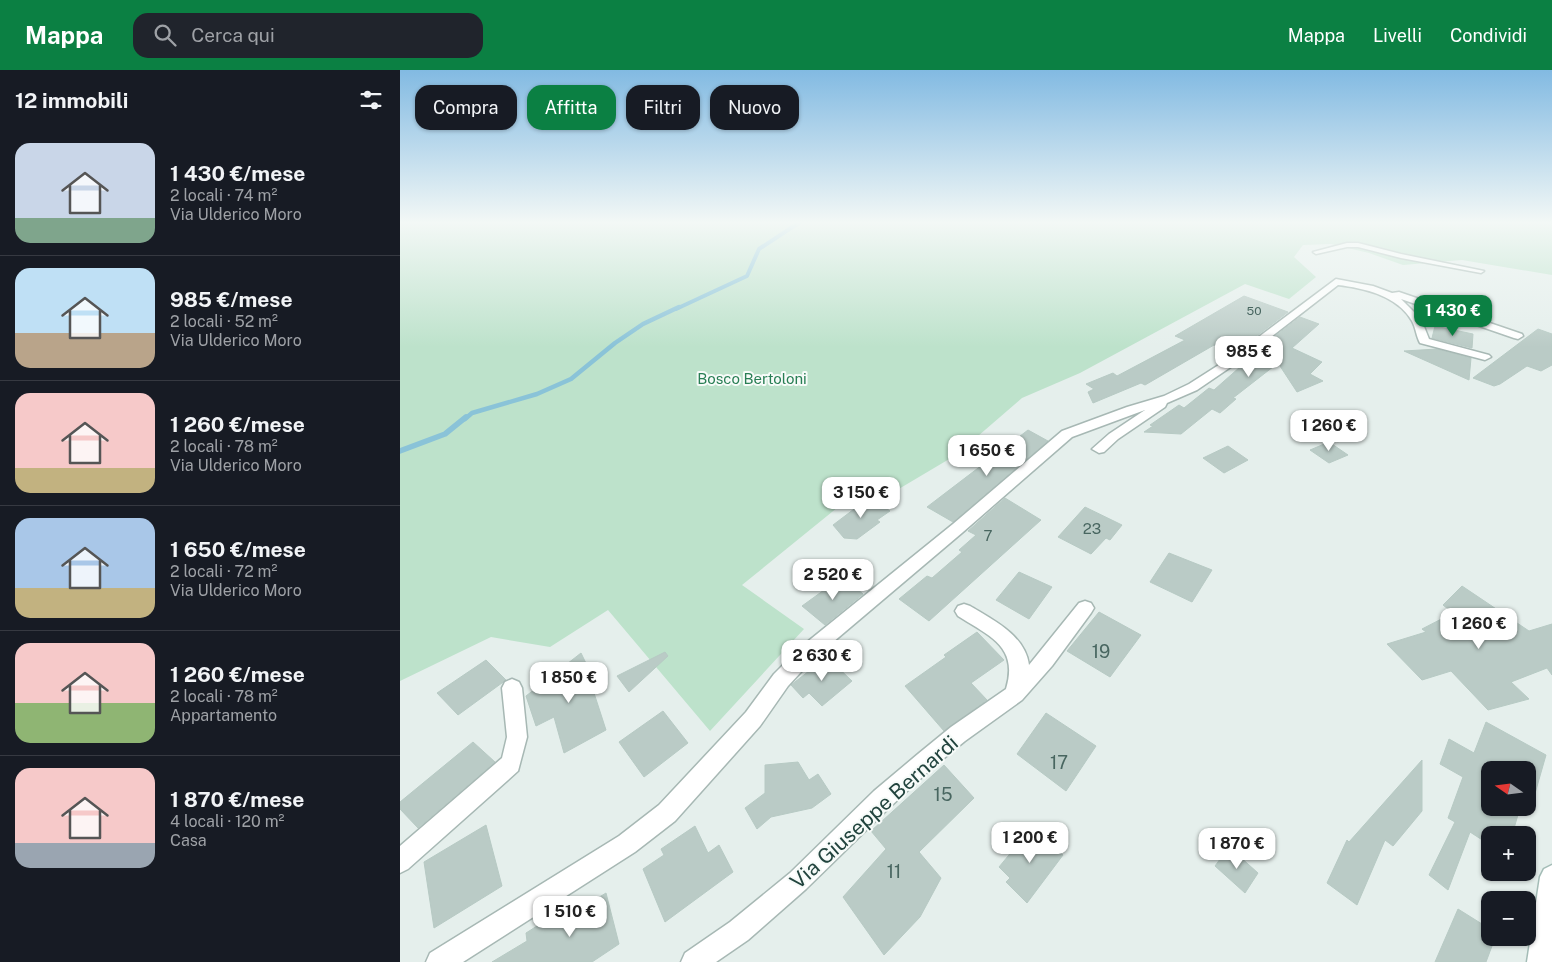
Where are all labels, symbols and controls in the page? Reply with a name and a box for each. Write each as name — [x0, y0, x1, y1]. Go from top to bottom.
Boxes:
search box — [133, 13, 483, 58]
text: Mappa — [25, 21, 103, 49]
icon: search — [151, 21, 179, 49]
text: Cerca qui — [191, 24, 275, 46]
text: Mappa — [1288, 25, 1345, 46]
text: Livelli — [1373, 25, 1422, 46]
text: Condividi — [1450, 25, 1527, 46]
chip: Compra — [415, 85, 517, 130]
chip: Affitta — [527, 85, 616, 130]
chip: Filtri — [626, 85, 700, 130]
chip: Nuovo — [710, 85, 799, 130]
icon: filters — [357, 86, 385, 114]
text: 12 immobili — [15, 88, 128, 113]
text: 1 430 €/mese — [170, 161, 305, 186]
icon: home — [55, 163, 115, 223]
text: 2 locali · 74 m² — [170, 186, 277, 205]
text: Via Ulderico Moro — [170, 205, 302, 224]
text: 985 €/mese — [170, 287, 293, 312]
icon: home — [55, 288, 115, 348]
pin: 1 430 € — [1407, 294, 1499, 337]
text: 1 430 € — [1425, 301, 1481, 320]
house number: 50 — [1246, 304, 1262, 318]
text: 2 locali · 52 m² — [170, 312, 278, 331]
text: Via Ulderico Moro — [170, 331, 302, 350]
pin: 985 € — [1214, 336, 1284, 378]
text: 985 € — [1226, 342, 1272, 361]
park label: Bosco Bertoloni — [697, 370, 807, 387]
pin: 1 260 € — [1283, 410, 1375, 452]
text: 1 260 €/mese — [170, 412, 305, 437]
icon: home — [55, 413, 115, 473]
text: 1 260 € — [1301, 416, 1357, 435]
pin: 1 650 € — [941, 434, 1033, 477]
text: 2 locali · 78 m² — [170, 437, 278, 456]
text: 1 650 € — [959, 441, 1015, 460]
text: Via Ulderico Moro — [170, 456, 302, 475]
pin: 3 150 € — [815, 476, 907, 519]
text: 3 150 € — [833, 483, 889, 502]
house number: 23 — [1083, 520, 1101, 537]
house number: 7 — [983, 527, 993, 544]
text: 1 650 €/mese — [170, 537, 306, 562]
icon: home — [55, 538, 115, 598]
pin: 2 520 € — [787, 558, 879, 601]
text: 2 locali · 72 m² — [170, 562, 277, 581]
text: 2 520 € — [803, 565, 863, 584]
text: Via Ulderico Moro — [170, 581, 302, 600]
pin: 1 260 € — [1433, 608, 1525, 650]
text: 1 260 € — [1451, 614, 1507, 633]
pin: 2 630 € — [776, 640, 868, 682]
house number: 19 — [1092, 641, 1110, 662]
text: 2 630 € — [792, 646, 852, 665]
text: 1 260 €/mese — [170, 662, 305, 687]
pin: 1 850 € — [523, 662, 615, 704]
icon: home — [55, 663, 115, 723]
text: 1 850 € — [541, 668, 597, 687]
text: 2 locali · 78 m² — [170, 687, 278, 706]
text: Appartamento — [170, 706, 277, 725]
street label: Via Giuseppe Bernardi — [785, 730, 963, 894]
house number: 17 — [1050, 752, 1068, 773]
north arrow — [1481, 761, 1536, 816]
map controls — [1481, 761, 1536, 946]
house number: 15 — [934, 784, 952, 805]
text: 1 870 €/mese — [170, 787, 304, 812]
icon: home — [55, 788, 115, 848]
text: 4 locali · 120 m² — [170, 812, 284, 831]
pin: 1 200 € — [984, 822, 1076, 864]
button: + — [1481, 826, 1536, 881]
text: 1 200 € — [1002, 828, 1058, 847]
pin: 1 870 € — [1191, 828, 1283, 870]
text: Casa — [170, 831, 207, 850]
text: 1 870 € — [1209, 834, 1265, 853]
house number: 11 — [887, 861, 901, 882]
button: − — [1481, 891, 1536, 946]
pin: 1 510 € — [524, 896, 616, 938]
text: 1 510 € — [544, 902, 596, 921]

